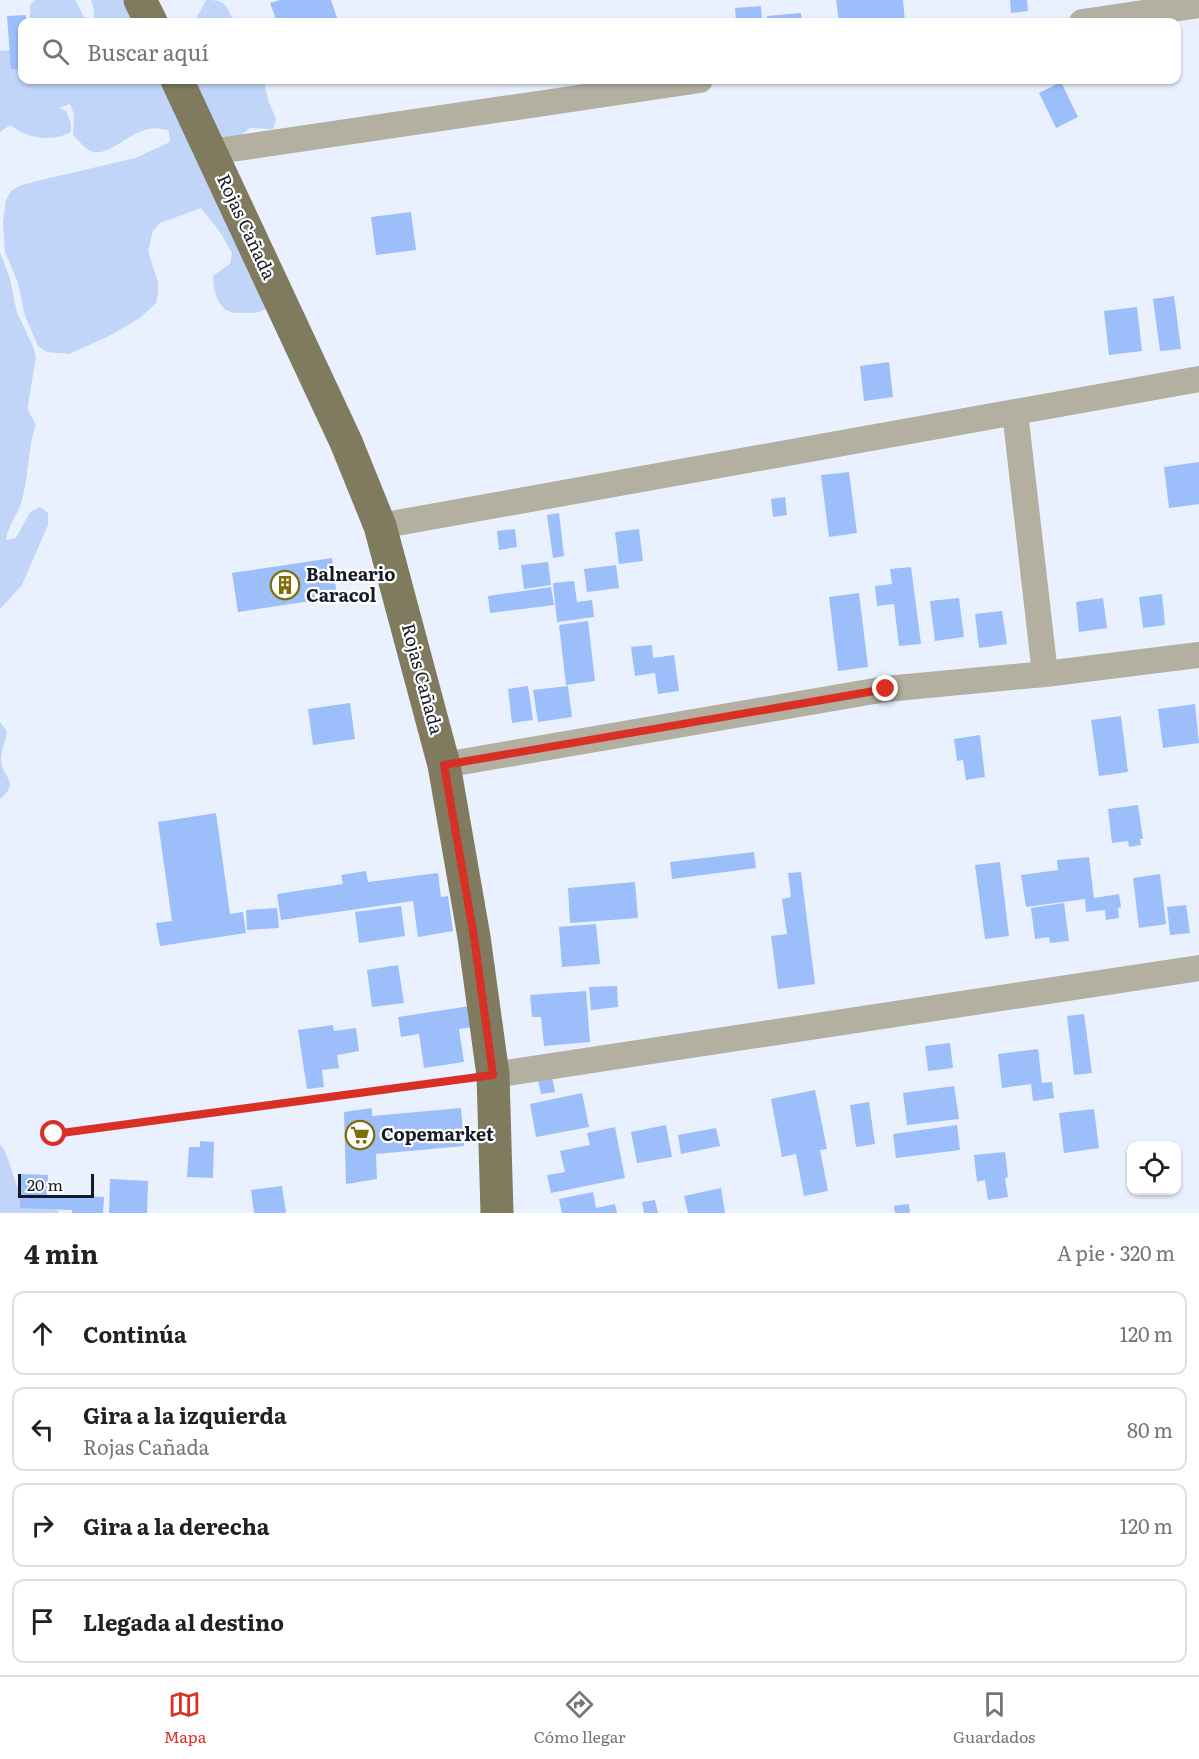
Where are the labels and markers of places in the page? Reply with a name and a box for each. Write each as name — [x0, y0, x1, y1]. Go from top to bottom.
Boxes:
place label: Balneario Caracol — [306, 560, 396, 608]
building icon: Balneario Caracol — [269, 569, 301, 601]
supermarket icon: Copemarket — [344, 1119, 376, 1151]
place label: Copemarket — [381, 1120, 494, 1147]

